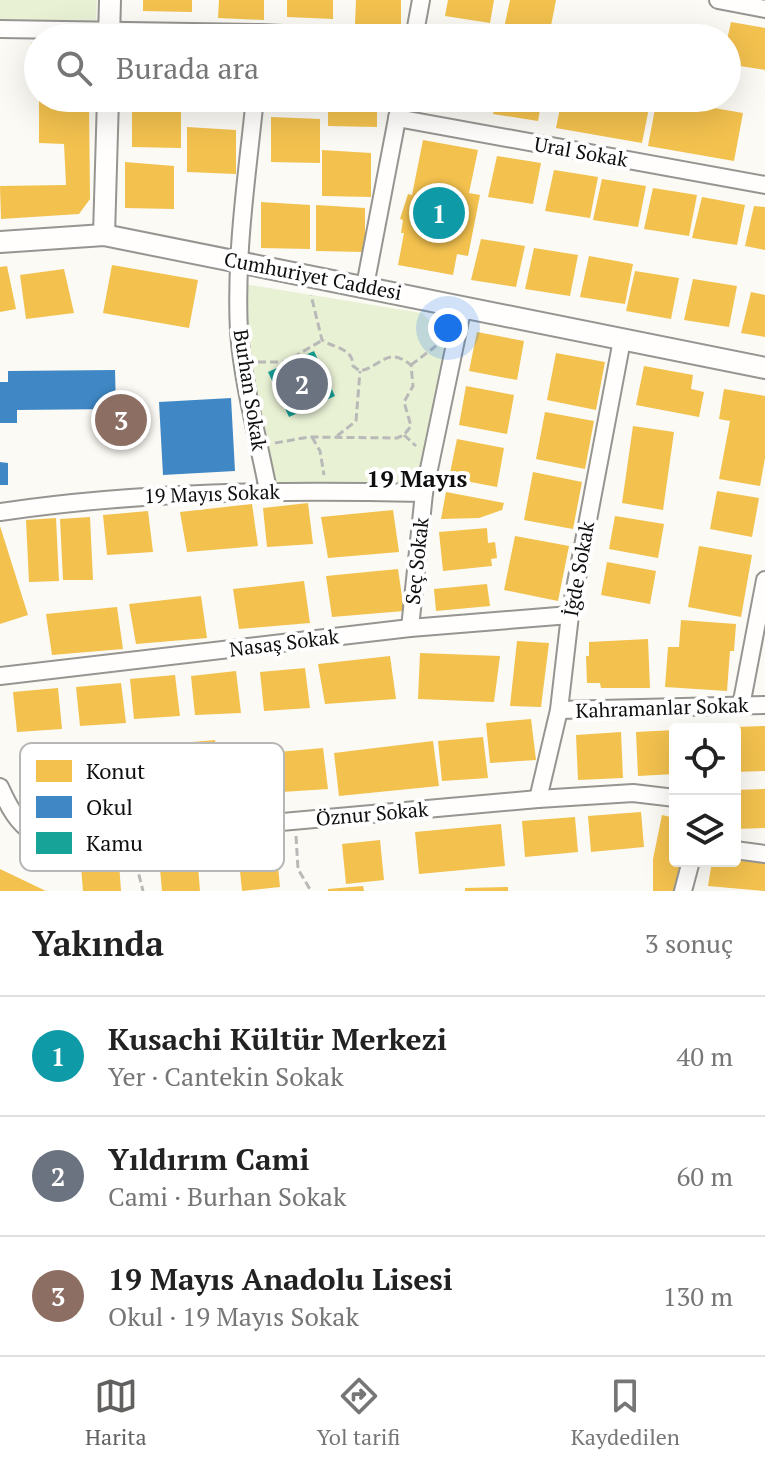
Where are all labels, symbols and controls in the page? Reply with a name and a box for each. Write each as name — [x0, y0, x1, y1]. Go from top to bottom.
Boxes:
search box — [24, 24, 741, 112]
icon: search — [52, 46, 96, 90]
text: Burada ara — [116, 48, 259, 88]
street label: Ural Sokak — [532, 130, 631, 173]
pin: 1 — [413, 183, 465, 243]
street label: Cumhuriyet Caddesi — [222, 245, 404, 306]
your location — [428, 308, 468, 348]
street label: Burhan Sokak — [228, 327, 274, 453]
pin: 2 — [276, 354, 328, 414]
pin: 3 — [95, 390, 147, 450]
district label: 19 Mayıs — [367, 462, 468, 494]
street label: 19 Mayıs Sokak — [144, 478, 281, 509]
street label: Seç Sokak — [399, 515, 435, 606]
street label: İğde Sokak — [557, 519, 600, 619]
street label: Nasaş Sokak — [228, 622, 341, 663]
street label: Kahramanlar Sokak — [575, 691, 750, 724]
map controls — [669, 723, 741, 867]
button: locate — [669, 723, 741, 795]
legend — [20, 743, 284, 871]
text: Konut — [86, 756, 145, 785]
text: Okul — [86, 792, 133, 821]
street label: Öznur Sokak — [315, 795, 430, 832]
button: layers — [669, 795, 741, 867]
text: Kamu — [86, 828, 143, 857]
text: Yakında — [32, 921, 164, 966]
text: 3 sonuç — [645, 926, 733, 960]
text: Kusachi Kültür Merkezi — [108, 1019, 447, 1059]
text: 1 — [51, 1039, 65, 1073]
text: 40 m — [677, 1039, 733, 1073]
text: Yer · Cantekin Sokak — [108, 1059, 344, 1093]
text: Yıldırım Cami — [108, 1139, 309, 1179]
text: 2 — [51, 1159, 65, 1193]
text: 60 m — [677, 1159, 733, 1193]
text: Cami · Burhan Sokak — [108, 1179, 346, 1213]
text: 19 Mayıs Anadolu Lisesi — [108, 1259, 453, 1299]
text: 3 — [51, 1279, 65, 1313]
text: 130 m — [663, 1279, 733, 1313]
text: Okul · 19 Mayıs Sokak — [108, 1299, 359, 1333]
tab: Harita — [85, 1374, 147, 1451]
tab: Yol tarifi — [317, 1374, 401, 1451]
tab: Kaydedilen — [571, 1374, 680, 1451]

